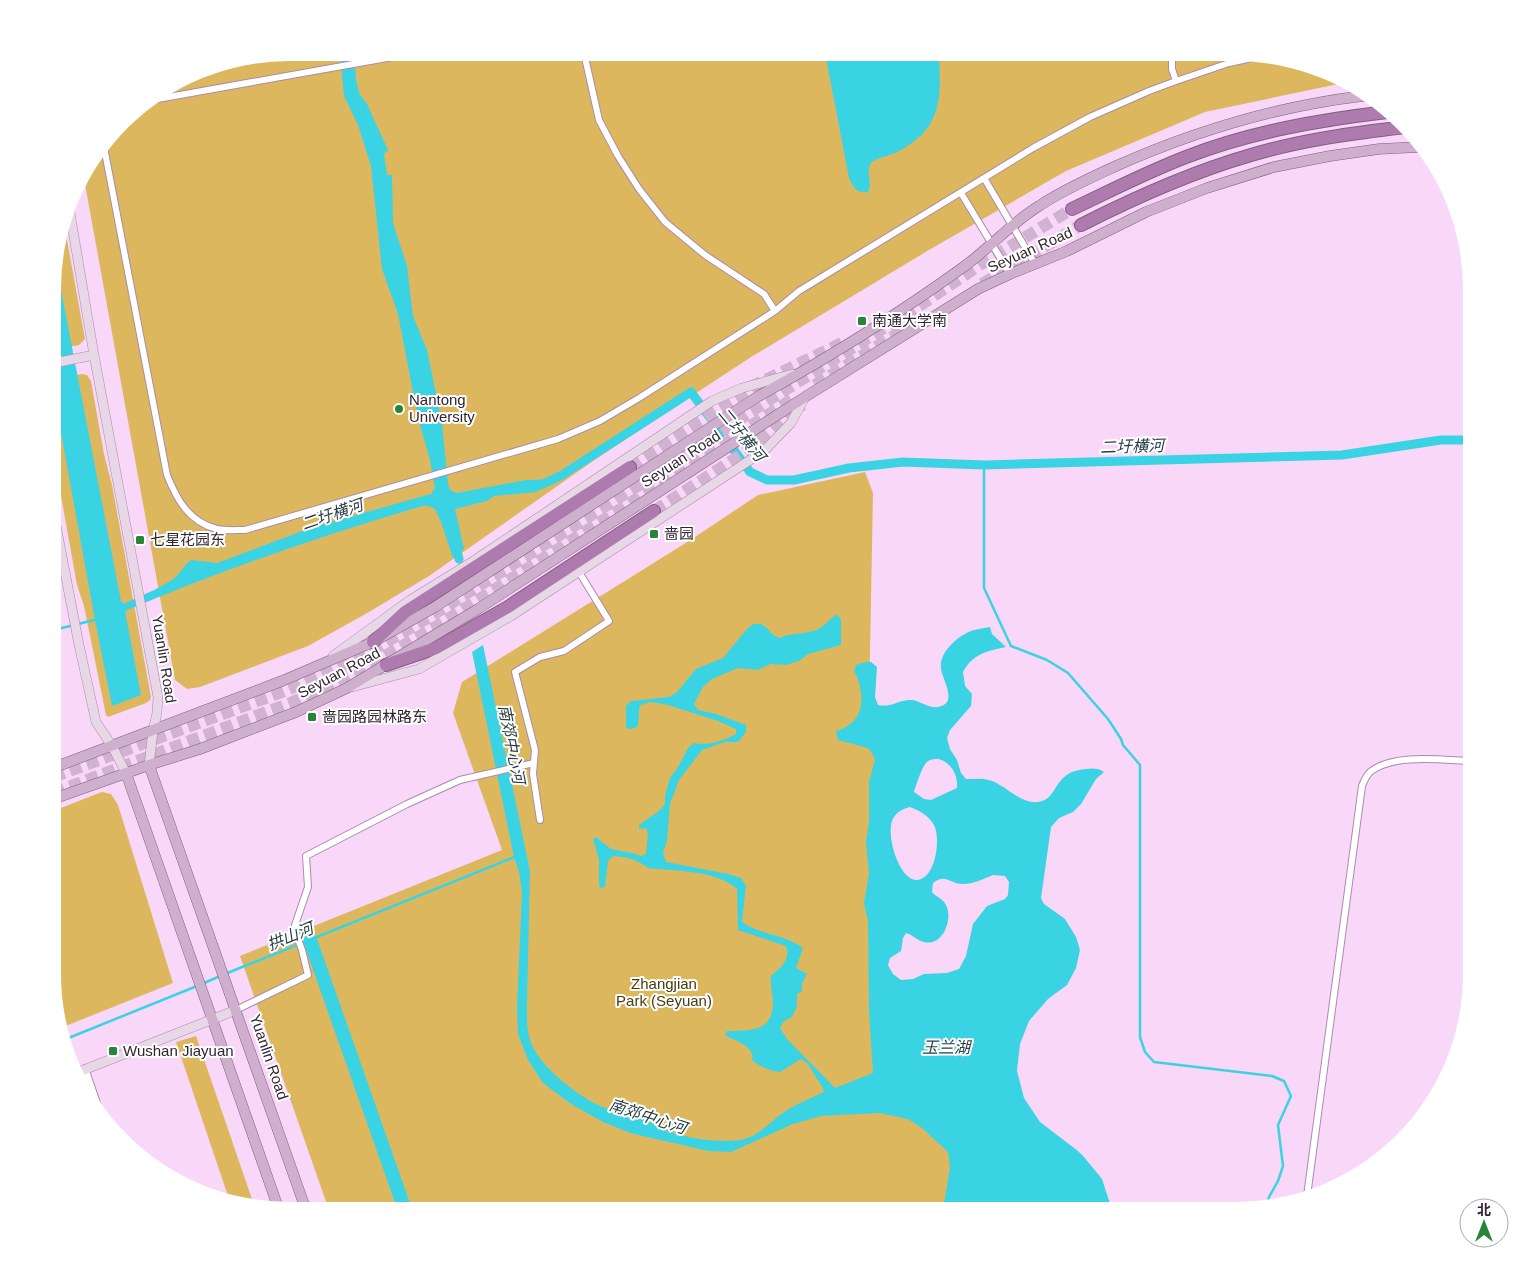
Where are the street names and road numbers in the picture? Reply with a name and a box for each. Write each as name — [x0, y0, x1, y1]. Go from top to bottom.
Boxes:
street label: Seyuan Road — [985, 223, 1075, 276]
street label: Seyuan Road — [638, 427, 723, 490]
street label: Yuanlin Road — [149, 614, 180, 704]
street label: Seyuan Road — [295, 644, 383, 701]
street label: Yuanlin Road — [247, 1012, 292, 1102]

